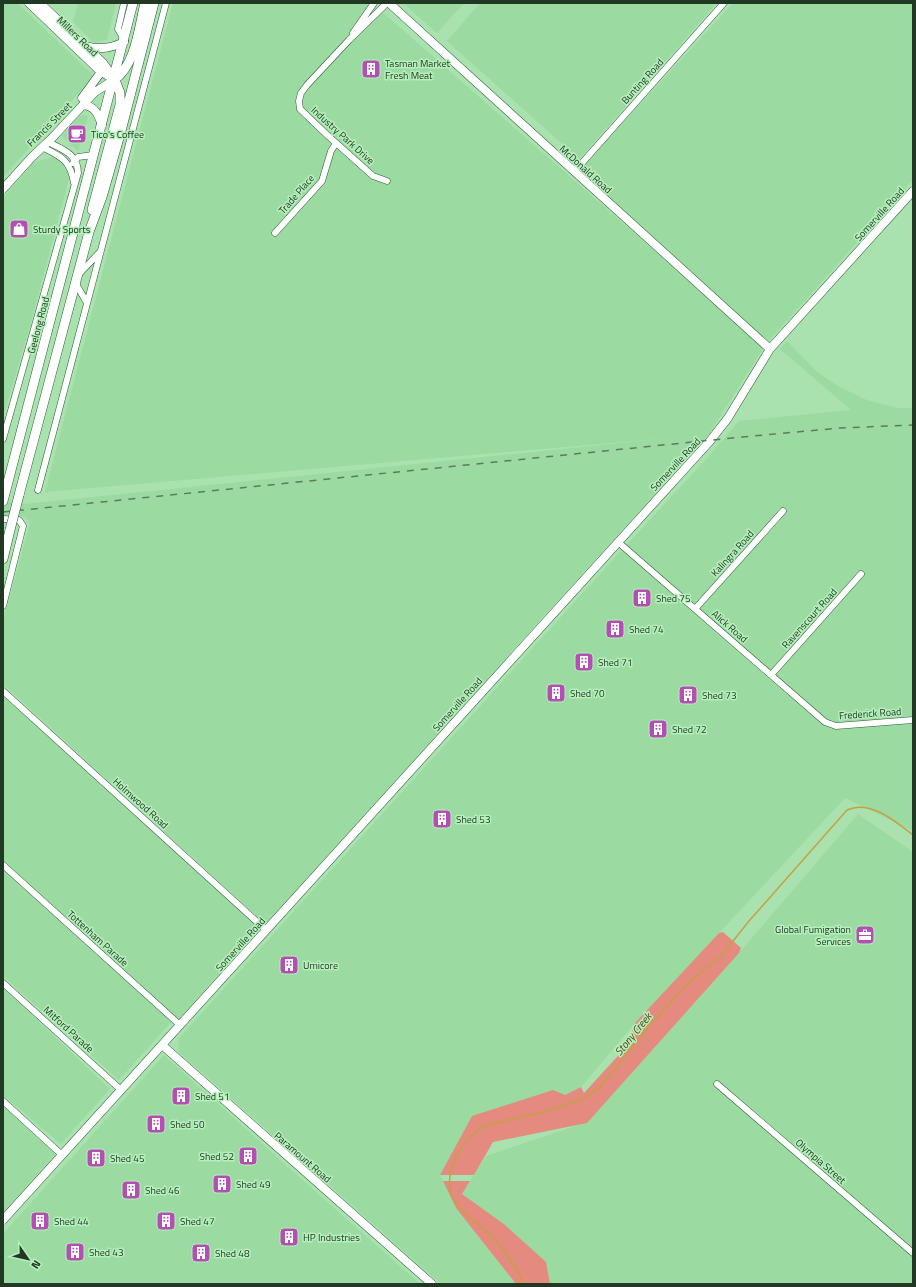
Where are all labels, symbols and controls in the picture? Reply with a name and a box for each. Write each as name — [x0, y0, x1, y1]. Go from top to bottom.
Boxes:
street label: Millers Road — [54, 13, 102, 60]
street label: Bunting Road — [618, 55, 667, 107]
place label: Tasman Market Fresh Meat — [385, 56, 451, 83]
building icon: Tasman Market Fresh Meat — [360, 58, 382, 80]
street label: Francis Street — [24, 98, 76, 150]
street label: Industry Park Drive — [308, 103, 378, 168]
cafe icon: Tico's Coffee — [66, 123, 88, 145]
place label: Tico's Coffee — [91, 127, 144, 142]
street label: McDonald Road — [556, 142, 615, 197]
street label: Trade Place — [275, 171, 318, 217]
street label: Somerville Road — [851, 184, 908, 245]
shop icon: Sturdy Sports — [8, 218, 30, 240]
place label: Sturdy Sports — [33, 222, 91, 237]
street label: Geelong Road — [24, 295, 53, 355]
street label: Somerville Road — [647, 434, 704, 494]
street label: Kalingra Road — [707, 527, 757, 580]
street label: Ravenscourt Road — [778, 585, 841, 652]
building icon: Shed 75 — [631, 587, 653, 609]
place label: Shed 75 — [656, 591, 691, 606]
street label: Alick Road — [708, 606, 751, 646]
building icon: Shed 74 — [604, 618, 626, 640]
place label: Shed 74 — [629, 622, 664, 637]
building icon: Shed 71 — [573, 651, 595, 673]
place label: Shed 71 — [598, 655, 633, 670]
street label: Somerville Road — [429, 674, 486, 735]
building icon: Shed 70 — [545, 682, 567, 704]
building icon: Shed 73 — [677, 684, 699, 706]
place label: Shed 70 — [570, 686, 605, 701]
place label: Shed 73 — [702, 688, 737, 703]
street label: Frederick Road — [838, 704, 902, 723]
building icon: Shed 72 — [647, 718, 669, 740]
place label: Shed 72 — [672, 722, 707, 737]
street label: Holmwood Road — [110, 774, 172, 832]
building icon: Shed 53 — [431, 808, 453, 830]
place label: Shed 53 — [456, 812, 491, 827]
street label: Tottenham Parade — [64, 907, 132, 970]
street label: Somerville Road — [212, 914, 269, 975]
place label: Global Fumigation Services — [775, 922, 851, 949]
office icon: Global Fumigation Services — [854, 924, 876, 946]
building icon: Umicore — [278, 954, 300, 976]
place label: Umicore — [303, 958, 338, 973]
street label: Mitford Parade — [40, 1003, 97, 1056]
water label: Stony Creek — [611, 1008, 656, 1059]
building icon: Shed 51 — [170, 1085, 192, 1107]
place label: Shed 51 — [195, 1089, 230, 1104]
building icon: Shed 50 — [145, 1113, 167, 1135]
place label: Shed 50 — [170, 1117, 205, 1132]
street label: Paramount Road — [271, 1128, 334, 1186]
street label: Olympia Street — [792, 1135, 850, 1188]
building icon: Shed 52 — [237, 1145, 259, 1167]
building icon: Shed 45 — [85, 1147, 107, 1169]
place label: Shed 52 — [199, 1149, 234, 1164]
place label: Shed 45 — [110, 1151, 145, 1166]
building icon: Shed 49 — [211, 1173, 233, 1195]
place label: Shed 49 — [236, 1177, 271, 1192]
building icon: Shed 46 — [120, 1179, 142, 1201]
place label: Shed 46 — [145, 1183, 180, 1198]
building icon: Shed 44 — [29, 1210, 51, 1232]
building icon: Shed 47 — [155, 1210, 177, 1232]
place label: Shed 44 — [54, 1214, 89, 1229]
place label: Shed 47 — [180, 1214, 215, 1229]
building icon: HP Industries — [278, 1226, 300, 1248]
place label: HP Industries — [303, 1230, 360, 1245]
north arrow — [8, 1239, 48, 1279]
building icon: Shed 43 — [64, 1241, 86, 1263]
building icon: Shed 48 — [190, 1242, 212, 1264]
place label: Shed 43 — [89, 1245, 124, 1260]
place label: Shed 48 — [215, 1246, 250, 1261]
text: N — [28, 1257, 45, 1272]

